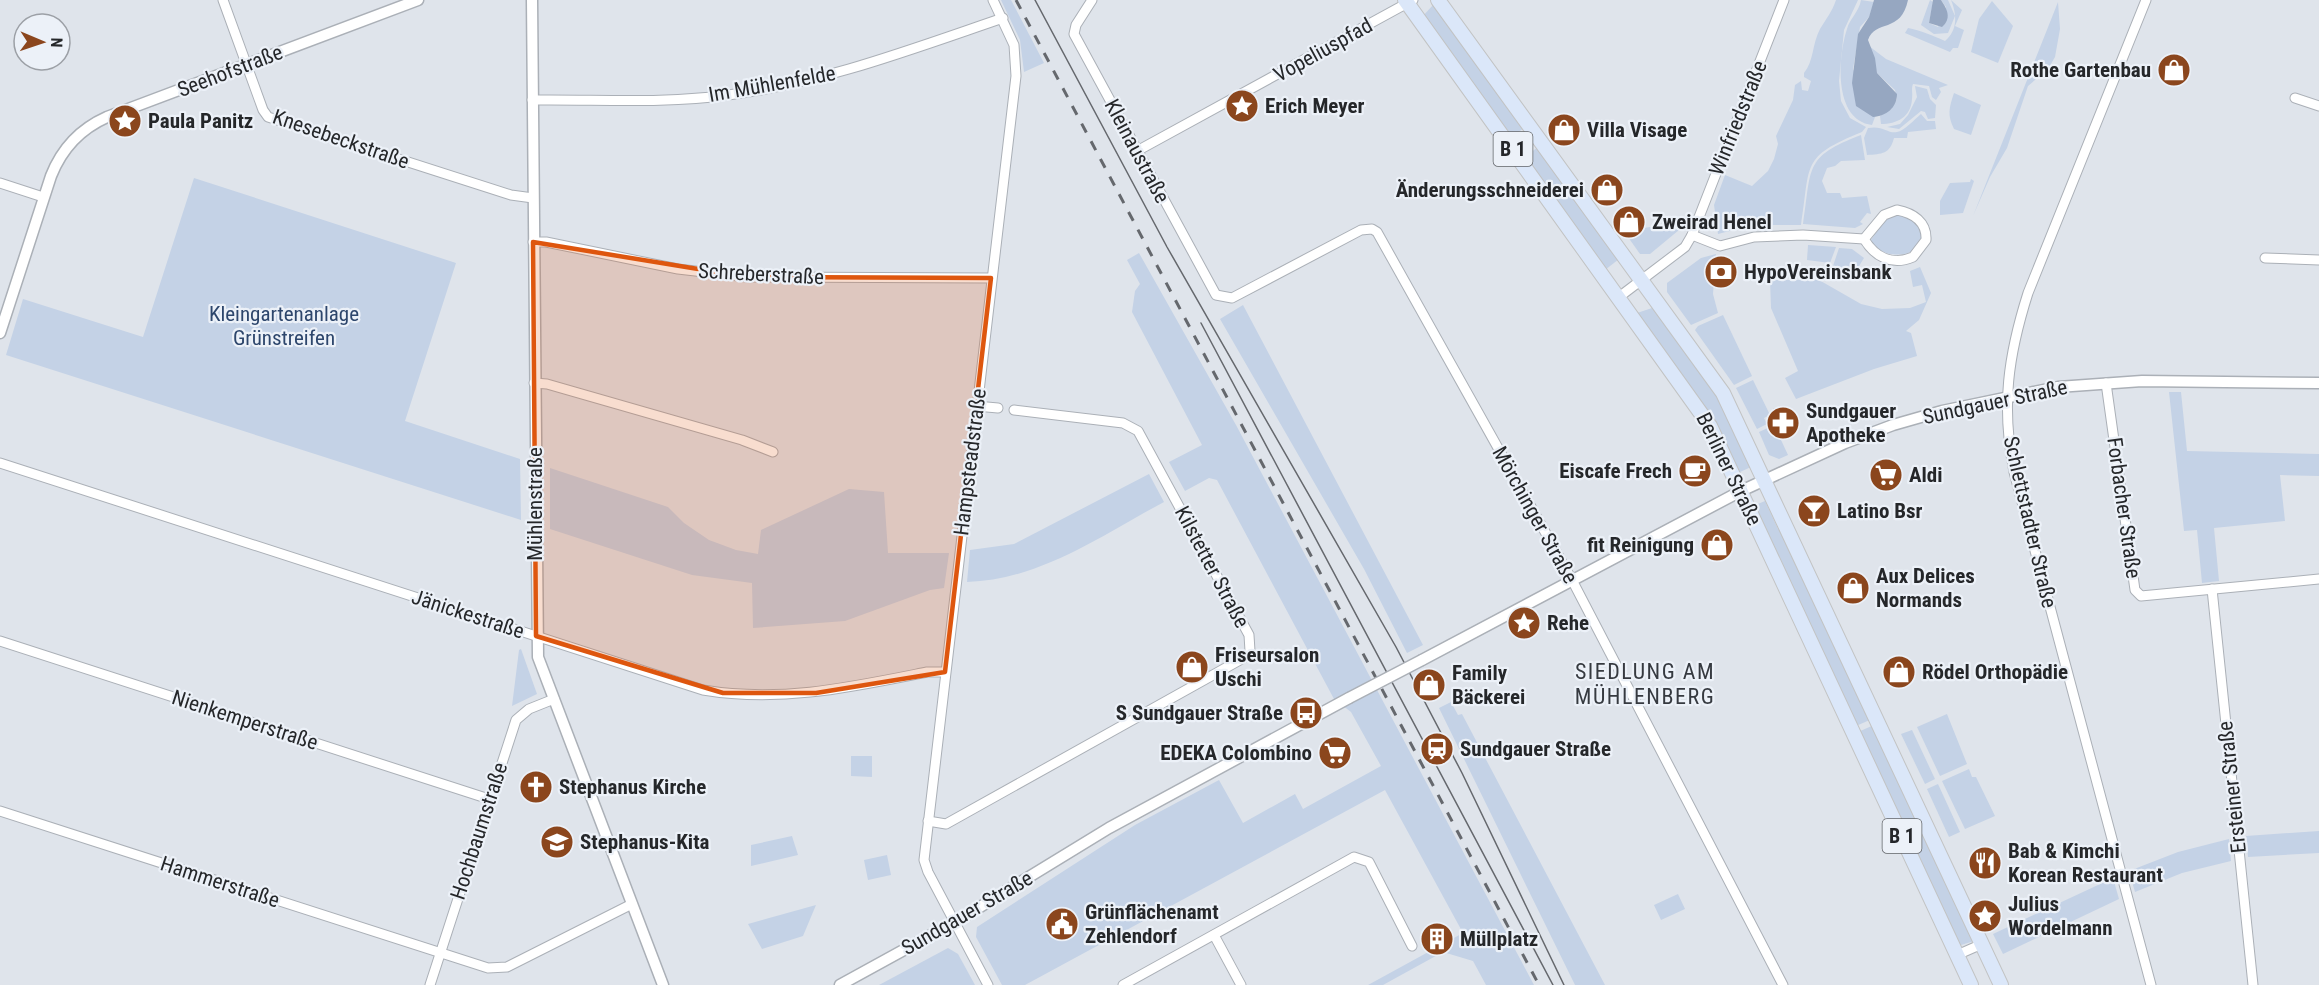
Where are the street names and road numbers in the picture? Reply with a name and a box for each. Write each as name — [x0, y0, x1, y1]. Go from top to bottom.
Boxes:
street label: Vopeliuspfad — [1270, 13, 1376, 87]
street label: Seehofstraße — [174, 40, 286, 102]
street label: Winfriedstraße — [1704, 57, 1772, 179]
street label: Im Mühlenfelde — [707, 61, 837, 107]
street label: Kleinaustraße — [1100, 95, 1174, 207]
street label: Knesebeckstraße — [270, 104, 412, 174]
road number: B 1 — [1494, 132, 1532, 166]
street label: Schreberstraße — [697, 259, 825, 289]
street label: Sundgauer Straße — [1921, 375, 2070, 429]
street label: Hampsteadstraße — [949, 387, 991, 537]
street label: Berliner Straße — [1691, 409, 1767, 529]
street label: Schlettstadter Straße — [1999, 434, 2061, 610]
street label: Forbacher Straße — [2102, 436, 2146, 580]
street label: Mörchinger Straße — [1487, 442, 1583, 588]
street label: Mühlenstraße — [523, 447, 547, 561]
street label: Kilstetter Straße — [1170, 502, 1254, 632]
street label: Jänickestraße — [409, 585, 527, 643]
street label: Nienkemperstraße — [169, 685, 321, 755]
street label: Ersteiner Straße — [2213, 720, 2251, 854]
street label: Hochbaumstraße — [446, 759, 512, 902]
road number: B 1 — [1882, 819, 1922, 853]
street label: Hammerstraße — [158, 851, 283, 913]
street label: Sundgauer Straße — [897, 866, 1037, 960]

